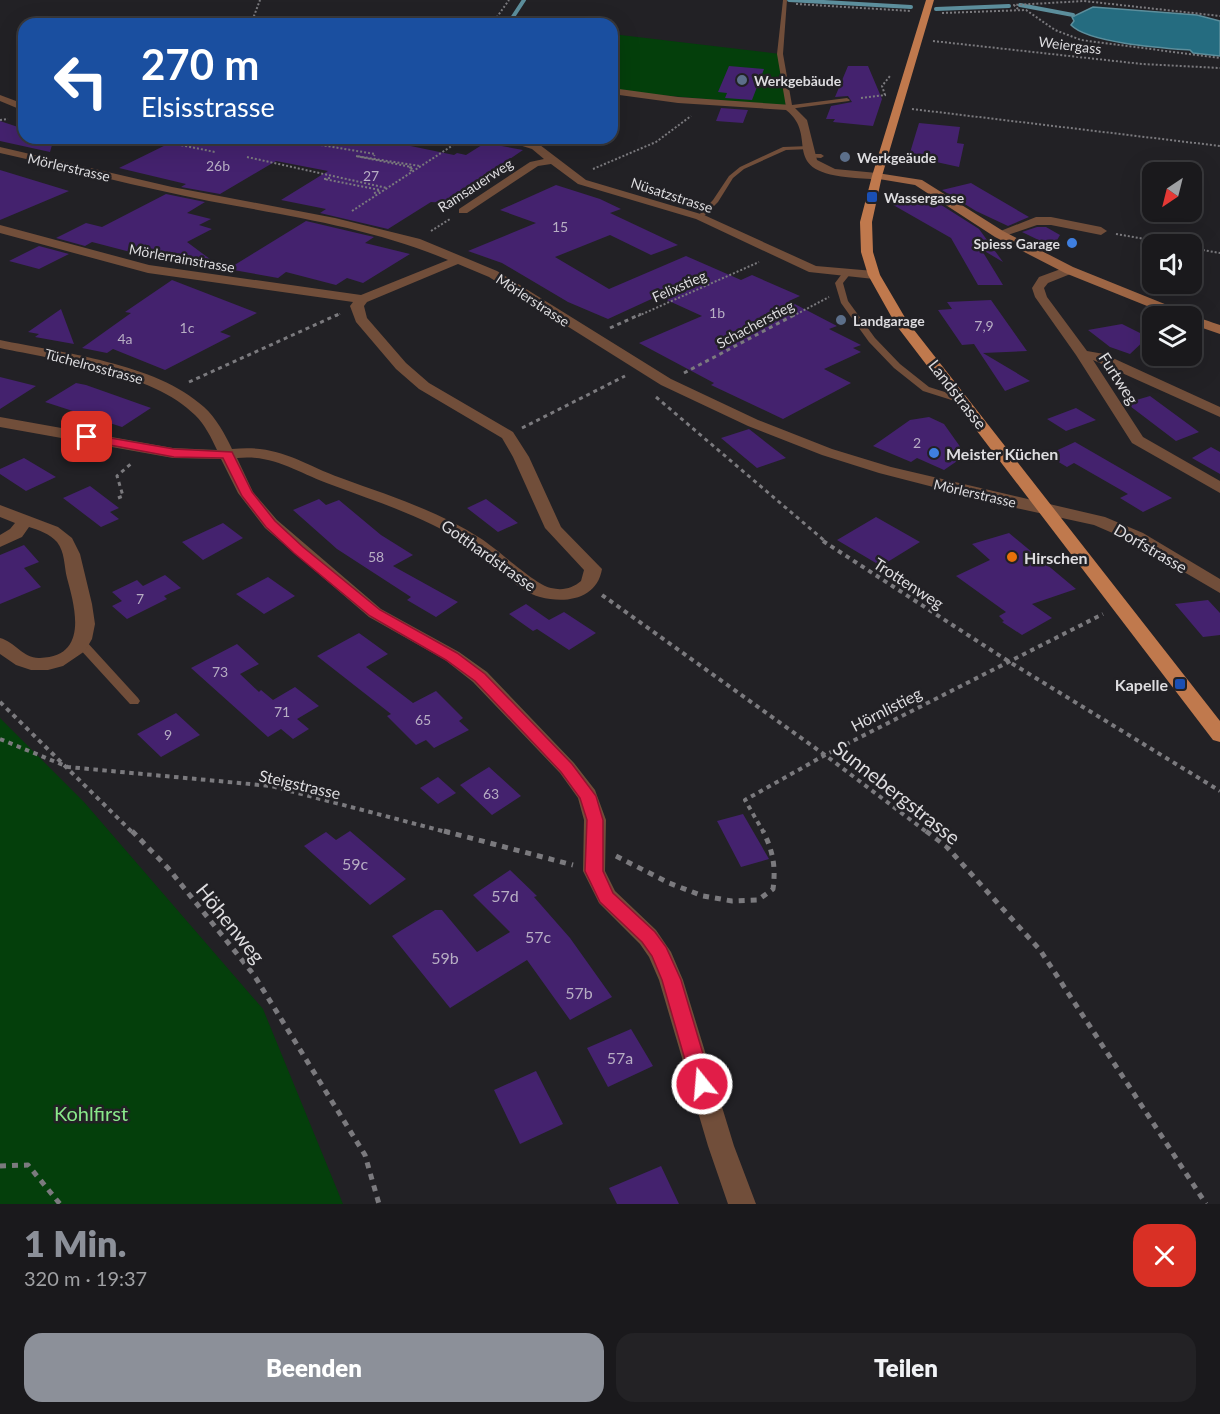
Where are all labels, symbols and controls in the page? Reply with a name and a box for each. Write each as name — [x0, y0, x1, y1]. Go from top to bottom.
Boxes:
street label: Weiergass — [1038, 33, 1102, 57]
text: 270 m — [141, 39, 259, 89]
icon: left — [42, 42, 120, 120]
place label: Werkgebäude — [754, 72, 842, 89]
marker: Werkgebäude — [735, 73, 749, 87]
text: Elsisstrasse — [141, 90, 275, 123]
street label: Mörlerstrasse — [26, 149, 112, 185]
place label: Werkgeäude — [857, 149, 937, 166]
marker: Werkgeäude — [838, 150, 852, 164]
street label: Ramsauerweg — [434, 154, 516, 216]
house number: 26b — [206, 157, 230, 174]
north arrow — [1142, 162, 1202, 222]
map controls — [1142, 162, 1202, 366]
house number: 27 — [363, 167, 379, 184]
street label: Nüsatzstrasse — [629, 174, 715, 216]
place label: Wassergasse — [884, 189, 965, 206]
marker: Wassergasse — [865, 190, 879, 204]
house number: 15 — [552, 218, 568, 235]
button: sound — [1142, 234, 1202, 294]
place label: Spiess Garage — [974, 235, 1061, 252]
marker: Spiess Garage — [1065, 236, 1079, 250]
street label: Mörlerrainstrasse — [128, 240, 236, 276]
street label: Felixstieg — [649, 266, 709, 306]
street label: Mörlerstrasse — [493, 270, 573, 330]
street label: Schacherstieg — [713, 296, 797, 352]
house number: 1b — [709, 304, 725, 321]
button: layers — [1142, 306, 1202, 366]
place label: Landgarage — [853, 312, 925, 329]
marker: Landgarage — [834, 313, 848, 327]
house number: 7,9 — [974, 317, 994, 334]
house number: 1c — [180, 319, 195, 336]
house number: 4a — [117, 330, 133, 347]
street label: Tüchelrosstrasse — [43, 345, 145, 387]
street label: Furtweg — [1095, 348, 1143, 408]
street label: Landstrasse — [925, 356, 991, 432]
pin — [61, 411, 112, 462]
icon: arrive — [70, 420, 103, 453]
house number: 2 — [913, 434, 921, 451]
place label: Meister Küchen — [946, 444, 1058, 463]
marker: Meister Küchen — [927, 446, 941, 460]
street label: Mörlerstrasse — [932, 475, 1018, 511]
street label: Gotthardstrasse — [438, 515, 540, 595]
street label: Dorfstrasse — [1111, 519, 1191, 577]
house number: 58 — [368, 548, 384, 565]
place label: Hirschen — [1024, 548, 1088, 567]
marker: Hirschen — [1005, 550, 1019, 564]
street label: Trottenweg — [870, 553, 948, 613]
house number: 7 — [136, 590, 144, 607]
house number: 73 — [212, 663, 228, 680]
place label: Kapelle — [1115, 675, 1168, 694]
marker: Kapelle — [1173, 677, 1187, 691]
street label: Hörnlistieg — [847, 683, 925, 735]
house number: 71 — [274, 703, 290, 720]
house number: 65 — [415, 711, 431, 728]
house number: 9 — [164, 726, 172, 743]
street label: Sunnebergstrasse — [829, 735, 965, 849]
street label: Steigstrasse — [257, 765, 343, 803]
house number: 63 — [483, 785, 499, 802]
house number: 59c — [342, 854, 368, 873]
street label: Höhenweg — [192, 878, 270, 968]
house number: 57d — [491, 886, 519, 905]
house number: 57c — [525, 927, 551, 946]
house number: 59b — [431, 948, 459, 967]
house number: 57b — [565, 983, 593, 1002]
house number: 57a — [607, 1048, 633, 1067]
position arrow — [670, 1052, 734, 1116]
park label: Kohlfirst — [54, 1101, 128, 1125]
text: 1 Min. — [24, 1221, 126, 1265]
button: close — [1133, 1224, 1196, 1287]
text: 320 m · 19:37 — [24, 1266, 147, 1290]
button: Beenden — [24, 1333, 604, 1402]
button: Teilen — [616, 1333, 1196, 1402]

